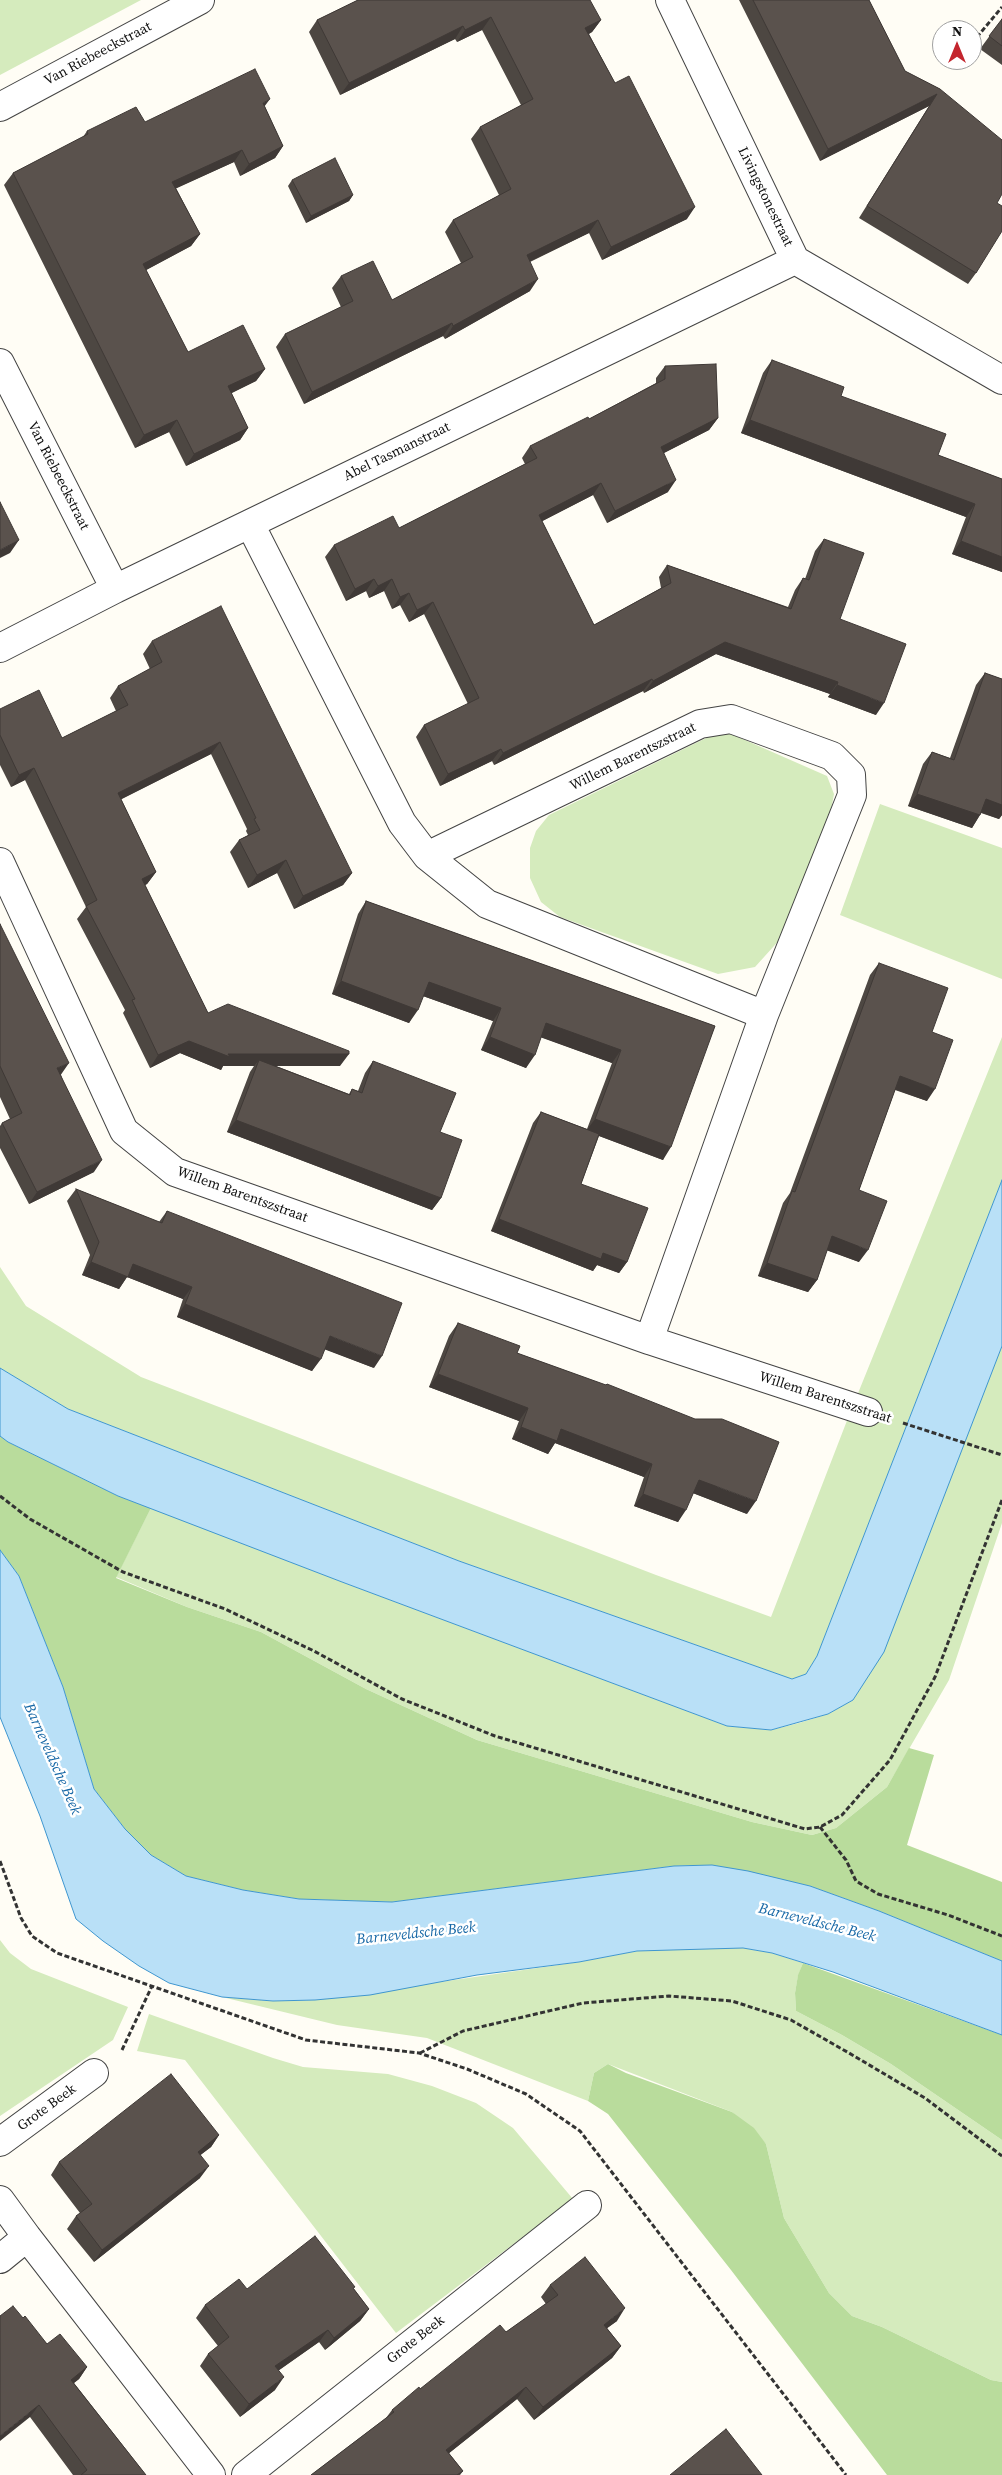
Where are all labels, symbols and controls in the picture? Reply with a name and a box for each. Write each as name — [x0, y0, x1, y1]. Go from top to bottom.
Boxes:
street label: Van Riebeeckstraat — [41, 19, 155, 89]
north arrow — [932, 20, 982, 70]
text: N — [952, 21, 962, 41]
street label: Livingstonestraat — [734, 145, 796, 249]
street label: Van Riebeeckstraat — [23, 419, 93, 533]
street label: Abel Tasmanstraat — [341, 419, 453, 485]
street label: Willem Barentszstraat — [567, 719, 699, 795]
street label: Willem Barentszstraat — [174, 1163, 310, 1227]
street label: Willem Barentszstraat — [757, 1369, 893, 1427]
water label: Barneveldsche Beek — [19, 1701, 85, 1817]
water label: Barneveldsche Beek — [757, 1900, 877, 1946]
water label: Barneveldsche Beek — [355, 1919, 477, 1949]
street label: Grote Beek — [14, 2081, 80, 2135]
street label: Grote Beek — [384, 2312, 448, 2368]

